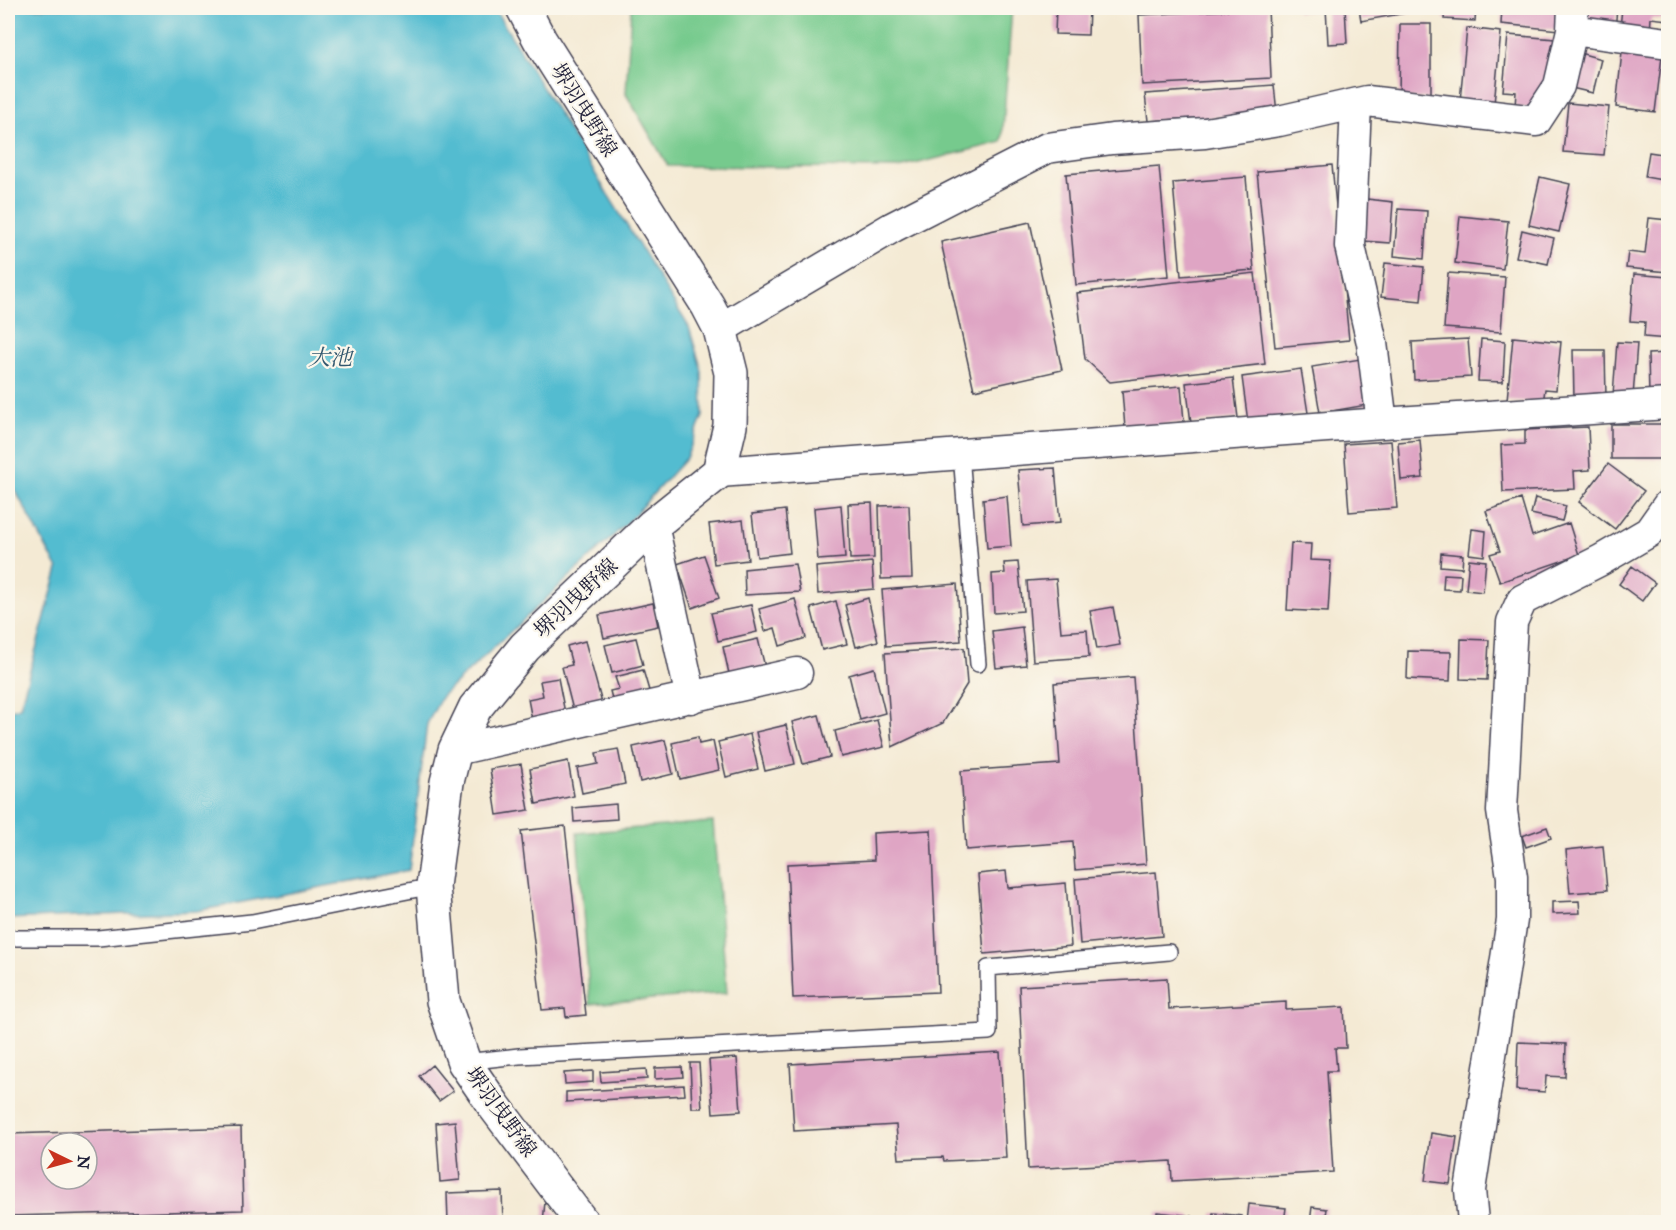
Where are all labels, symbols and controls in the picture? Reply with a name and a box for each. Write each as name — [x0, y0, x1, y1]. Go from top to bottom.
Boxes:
street label: 堺羽曳野線 — [545, 59, 623, 161]
water label: 大池 — [308, 344, 355, 371]
street label: 堺羽曳野線 — [529, 553, 623, 643]
street label: 堺羽曳野線 — [460, 1062, 542, 1162]
north arrow — [39, 1131, 99, 1191]
text: N — [73, 1155, 94, 1170]

